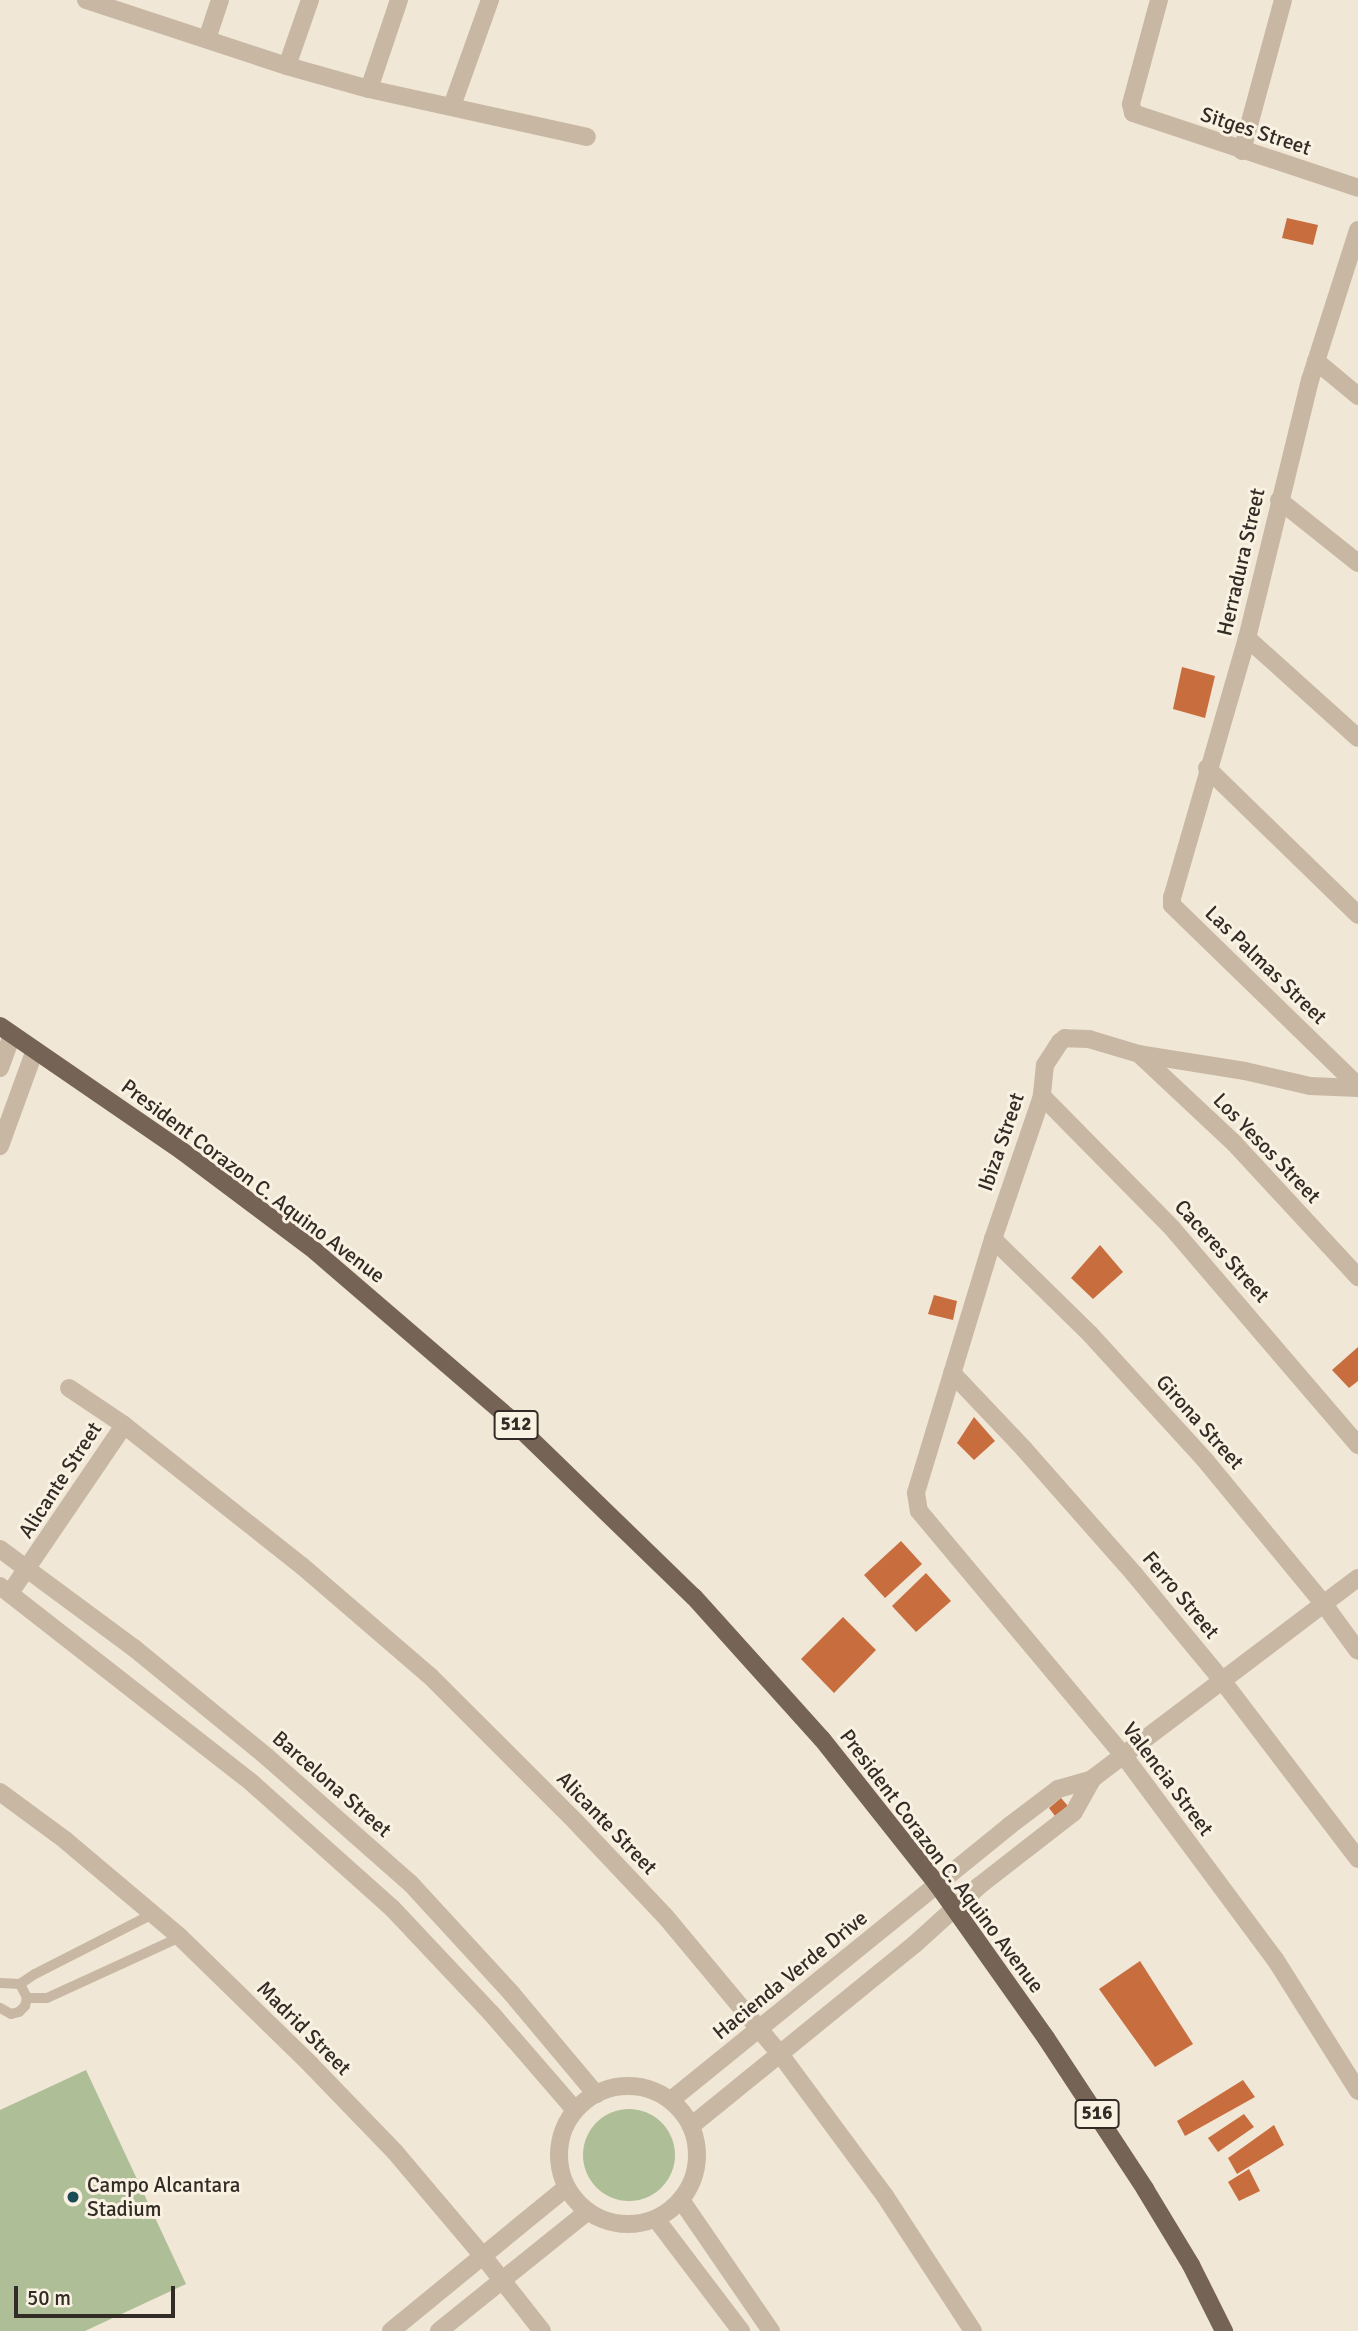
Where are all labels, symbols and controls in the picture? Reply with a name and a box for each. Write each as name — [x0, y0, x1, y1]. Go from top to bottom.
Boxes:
street label: Sitges Street — [1198, 101, 1314, 161]
street label: Herradura Street — [1212, 486, 1270, 638]
street label: Las Palmas Street — [1200, 901, 1332, 1029]
street label: President Corazon C. Aquino Avenue — [116, 1074, 390, 1288]
street label: Los Yesos Street — [1208, 1088, 1326, 1208]
street label: Ibiza Street — [972, 1090, 1030, 1194]
street label: Caceres Street — [1169, 1194, 1275, 1308]
street label: Girona Street — [1151, 1369, 1249, 1475]
road number: 512 — [493, 1410, 539, 1441]
street label: Alicante Street — [13, 1417, 107, 1543]
street label: Ferro Street — [1137, 1546, 1225, 1644]
street label: Valencia Street — [1117, 1717, 1219, 1841]
street label: President Corazon C. Aquino Avenue — [835, 1724, 1049, 1998]
street label: Barcelona Street — [267, 1726, 397, 1842]
street label: Alicante Street — [552, 1766, 662, 1880]
street label: Hacienda Verde Drive — [708, 1905, 872, 2045]
street label: Madrid Street — [252, 1976, 356, 2080]
road number: 516 — [1074, 2098, 1120, 2130]
place label: Campo Alcantara Stadium — [87, 2172, 240, 2222]
marker: Campo Alcantara Stadium — [65, 2189, 81, 2205]
scale bar — [18, 2272, 178, 2316]
text: 50 m — [27, 2285, 71, 2311]

